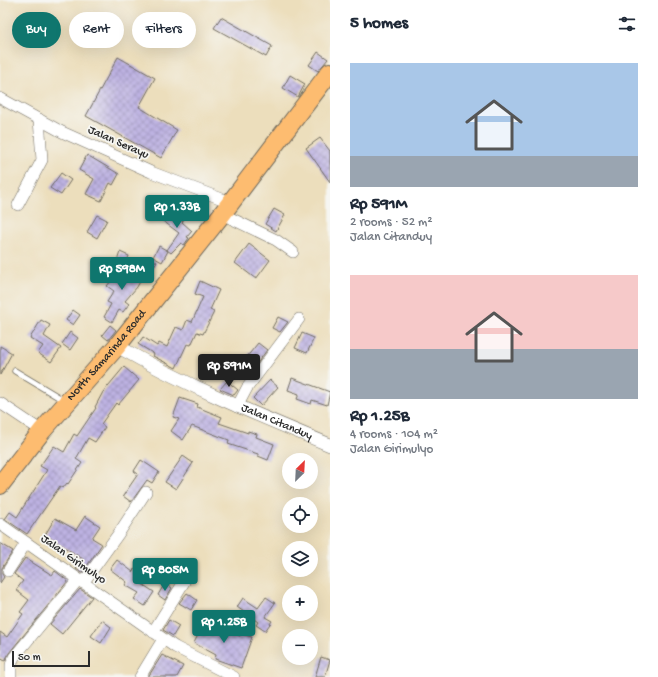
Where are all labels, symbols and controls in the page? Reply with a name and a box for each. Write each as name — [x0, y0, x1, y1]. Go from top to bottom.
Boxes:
chip: Buy — [12, 12, 61, 48]
chip: Rent — [69, 12, 124, 48]
chip: Filters — [132, 12, 196, 48]
icon: filters — [616, 13, 638, 35]
text: 5 homes — [350, 14, 408, 34]
icon: home — [458, 89, 530, 161]
street label: Jalan Serayu — [85, 123, 151, 163]
pin: Rp 1.33B — [136, 195, 218, 229]
text: Rp 591M — [350, 195, 407, 215]
text: Rp 1.33B — [154, 200, 200, 215]
text: 2 rooms · 52 m² — [350, 215, 432, 230]
text: Jalan Citanduy — [350, 230, 432, 245]
pin: Rp 598M — [85, 257, 159, 291]
text: Rp 598M — [99, 262, 145, 277]
icon: home — [458, 301, 530, 373]
street label: North Samarinda Road — [64, 307, 150, 404]
pin: Rp 591M — [192, 354, 266, 388]
text: Rp 591M — [207, 359, 251, 374]
street label: Jalan Citanduy — [239, 401, 314, 444]
text: Rp 1.25B — [350, 407, 409, 427]
text: 4 rooms · 104 m² — [350, 427, 438, 442]
text: Jalan Girimulyo — [350, 442, 433, 457]
north arrow — [282, 453, 318, 489]
map controls — [282, 453, 318, 665]
button: locate — [282, 497, 318, 533]
street label: Jalan Girimulyo — [38, 532, 108, 588]
button: layers — [282, 541, 318, 577]
pin: Rp 805M — [128, 558, 202, 592]
text: Rp 805M — [142, 563, 188, 578]
button: + — [282, 585, 318, 621]
pin: Rp 1.25B — [183, 610, 265, 644]
text: Rp 1.25B — [201, 615, 247, 630]
button: − — [282, 629, 318, 665]
scale bar — [12, 649, 90, 668]
text: 50 m — [18, 652, 40, 664]

